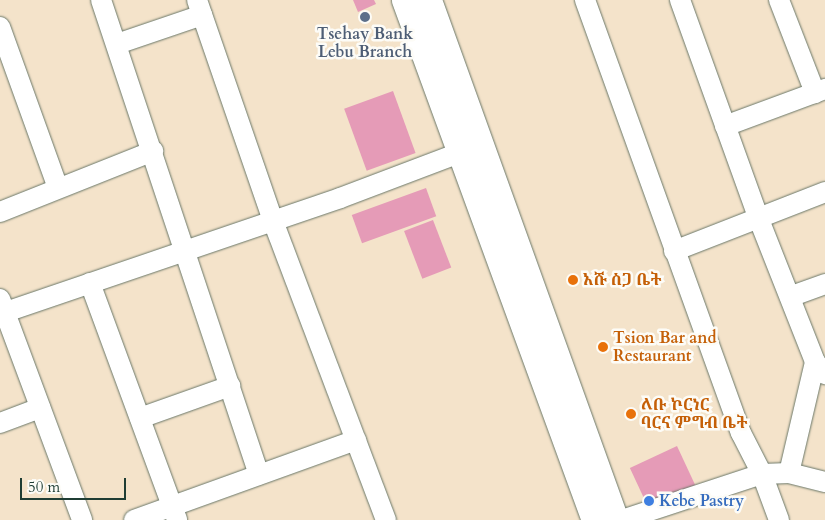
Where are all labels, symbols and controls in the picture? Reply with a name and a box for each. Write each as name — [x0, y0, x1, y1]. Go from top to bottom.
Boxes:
marker: Tsehay Bank Lebu Branch — [359, 11, 371, 23]
place label: Tsehay Bank Lebu Branch — [317, 24, 413, 62]
place label: አሹ ስጋ ቤት — [583, 270, 661, 290]
marker: አሹ ስጋ ቤት — [567, 274, 579, 286]
place label: Tsion Bar and Restaurant — [613, 328, 717, 366]
marker: Tsion Bar and Restaurant — [597, 341, 609, 353]
place label: ለቡ ኮርነር ባርና ምግብ ቤት — [641, 395, 747, 433]
marker: ለቡ ኮርነር ባርና ምግብ ቤት — [625, 408, 637, 420]
scale bar — [22, 468, 129, 500]
text: 50 m — [28, 477, 60, 497]
place label: Kebe Pastry — [659, 491, 744, 511]
marker: Kebe Pastry — [643, 495, 655, 507]

